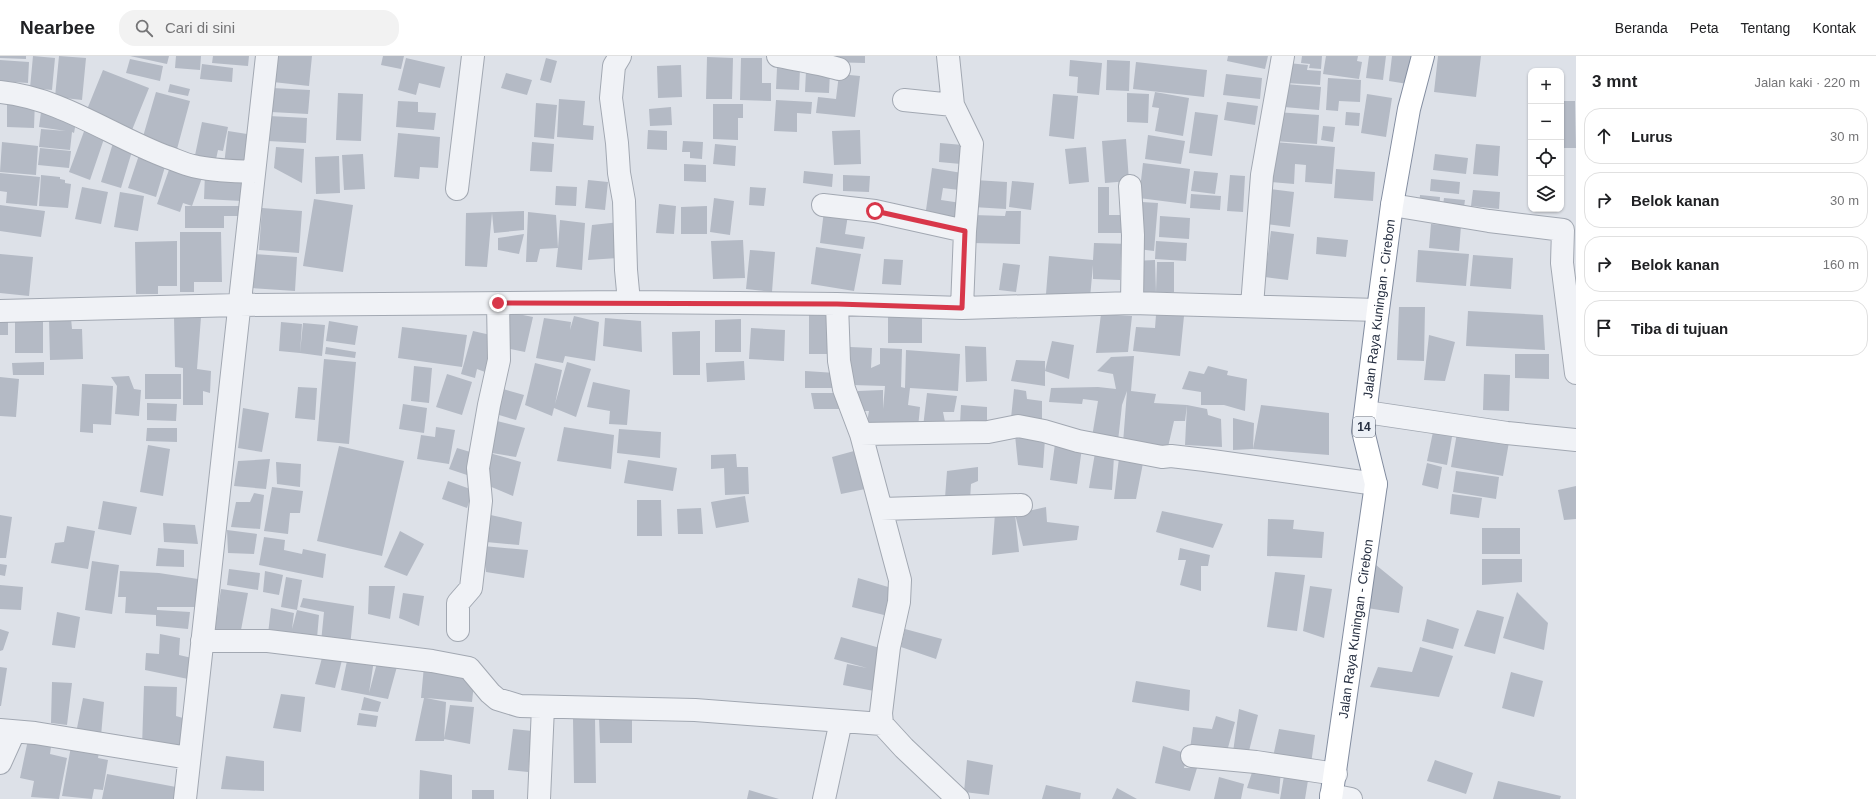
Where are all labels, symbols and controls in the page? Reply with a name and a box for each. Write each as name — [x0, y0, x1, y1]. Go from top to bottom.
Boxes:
search box — [119, 10, 399, 46]
text: Nearbee — [20, 17, 95, 38]
icon: search — [133, 17, 155, 39]
text: Cari di sini — [165, 19, 235, 36]
text: Beranda — [1615, 20, 1668, 36]
text: Peta — [1690, 20, 1719, 36]
text: Tentang — [1741, 20, 1790, 36]
text: Kontak — [1812, 20, 1856, 36]
map controls — [1528, 68, 1564, 212]
button: + — [1528, 68, 1564, 104]
text: 3 mnt — [1592, 72, 1637, 91]
text: Jalan kaki · 220 m — [1755, 75, 1860, 90]
button: − — [1528, 104, 1564, 140]
icon: ahead — [1593, 125, 1615, 147]
text: Lurus — [1631, 128, 1673, 145]
text: 30 m — [1830, 129, 1859, 144]
button: locate — [1528, 140, 1564, 176]
button: layers — [1528, 176, 1564, 212]
icon: right — [1593, 189, 1615, 211]
text: Belok kanan — [1631, 192, 1719, 209]
text: 30 m — [1830, 193, 1859, 208]
route start — [866, 202, 884, 220]
street label: Jalan Raya Kuningan - Cirebon — [1360, 218, 1398, 399]
icon: right — [1593, 253, 1615, 275]
text: Belok kanan — [1631, 256, 1719, 273]
text: 160 m — [1823, 257, 1859, 272]
route end — [489, 294, 507, 312]
icon: arrive — [1593, 317, 1615, 339]
text: Tiba di tujuan — [1631, 320, 1728, 337]
road number: 14 — [1353, 417, 1375, 437]
street label: Jalan Raya Kuningan - Cirebon — [1335, 538, 1376, 719]

